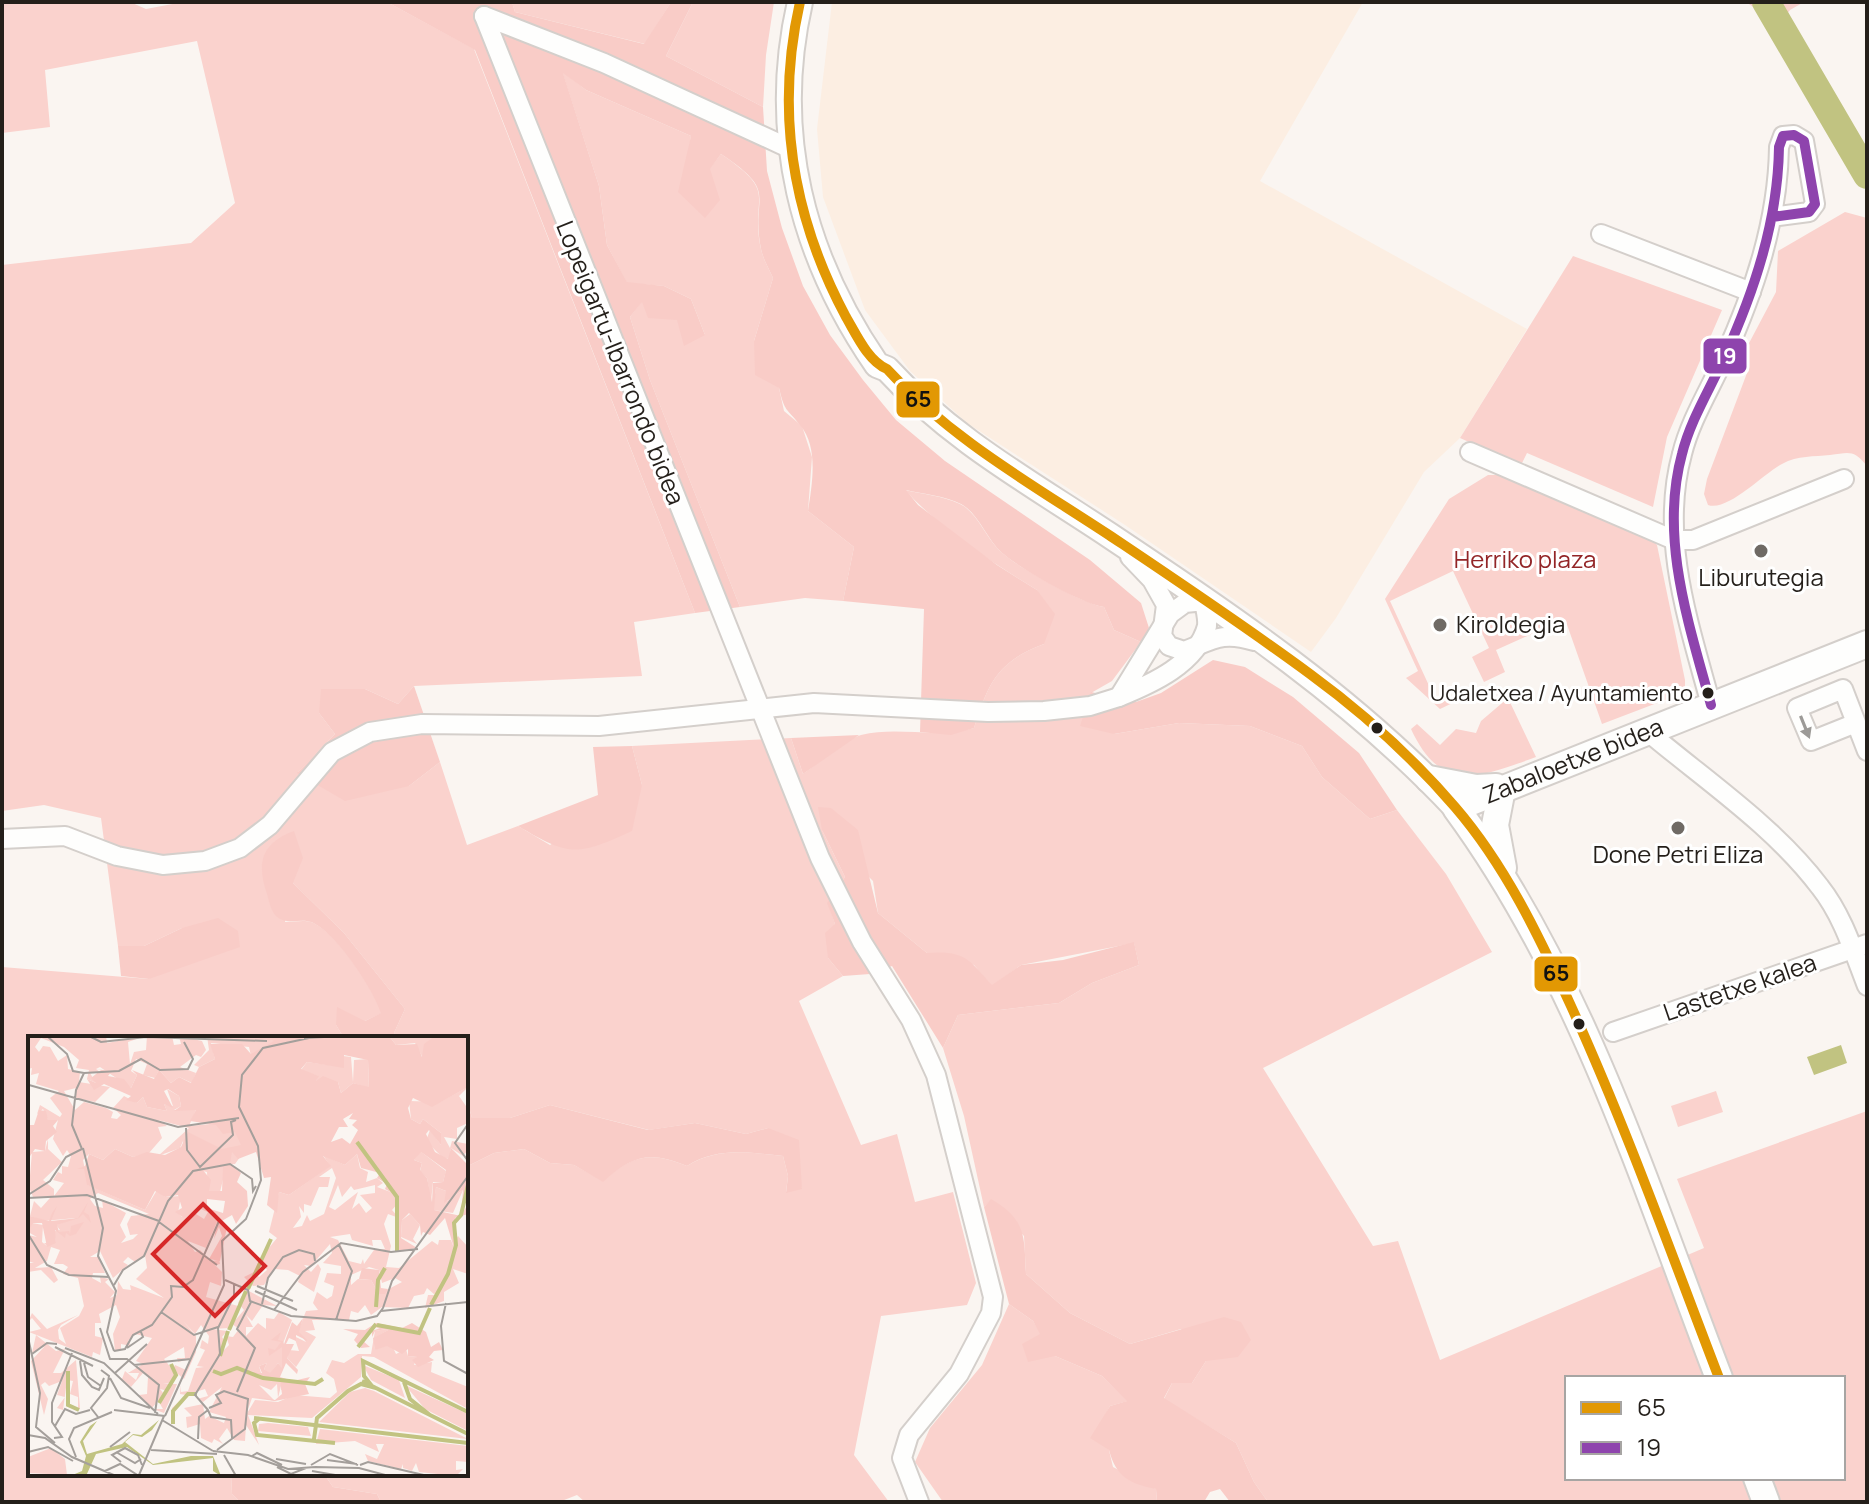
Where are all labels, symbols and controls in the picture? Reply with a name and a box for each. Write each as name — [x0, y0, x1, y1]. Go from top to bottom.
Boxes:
street label: Lopeigartu-Ibarrondo bidea — [549, 216, 694, 509]
line badge: 19 — [1702, 337, 1748, 375]
text: 19 — [1713, 341, 1737, 371]
line badge: 65 — [895, 380, 941, 419]
text: 65 — [905, 384, 931, 414]
park label: Herriko plaza — [1454, 542, 1596, 575]
marker: Liburutegia — [1752, 542, 1770, 560]
place label: Liburutegia — [1698, 560, 1824, 593]
place label: Kiroldegia — [1456, 607, 1565, 640]
marker: Kiroldegia — [1431, 616, 1449, 634]
place label: Udaletxea / Ayuntamiento — [1430, 678, 1693, 708]
marker: Udaletxea / Ayuntamiento — [1700, 685, 1716, 701]
street label: Zabaloetxe bidea — [1478, 709, 1668, 811]
one-way arrow — [1798, 715, 1811, 739]
unlabelled marker — [1369, 720, 1385, 736]
marker: Done Petri Eliza — [1669, 819, 1687, 837]
place label: Done Petri Eliza — [1593, 837, 1763, 870]
street label: Lastetxe kalea — [1659, 945, 1820, 1028]
line badge: 65 — [1533, 955, 1579, 993]
text: 65 — [1543, 958, 1569, 988]
unlabelled marker — [1571, 1016, 1587, 1032]
inset map — [28, 1036, 468, 1476]
legend — [1565, 1376, 1845, 1480]
text: 65 — [1637, 1390, 1666, 1423]
text: 19 — [1637, 1430, 1661, 1463]

